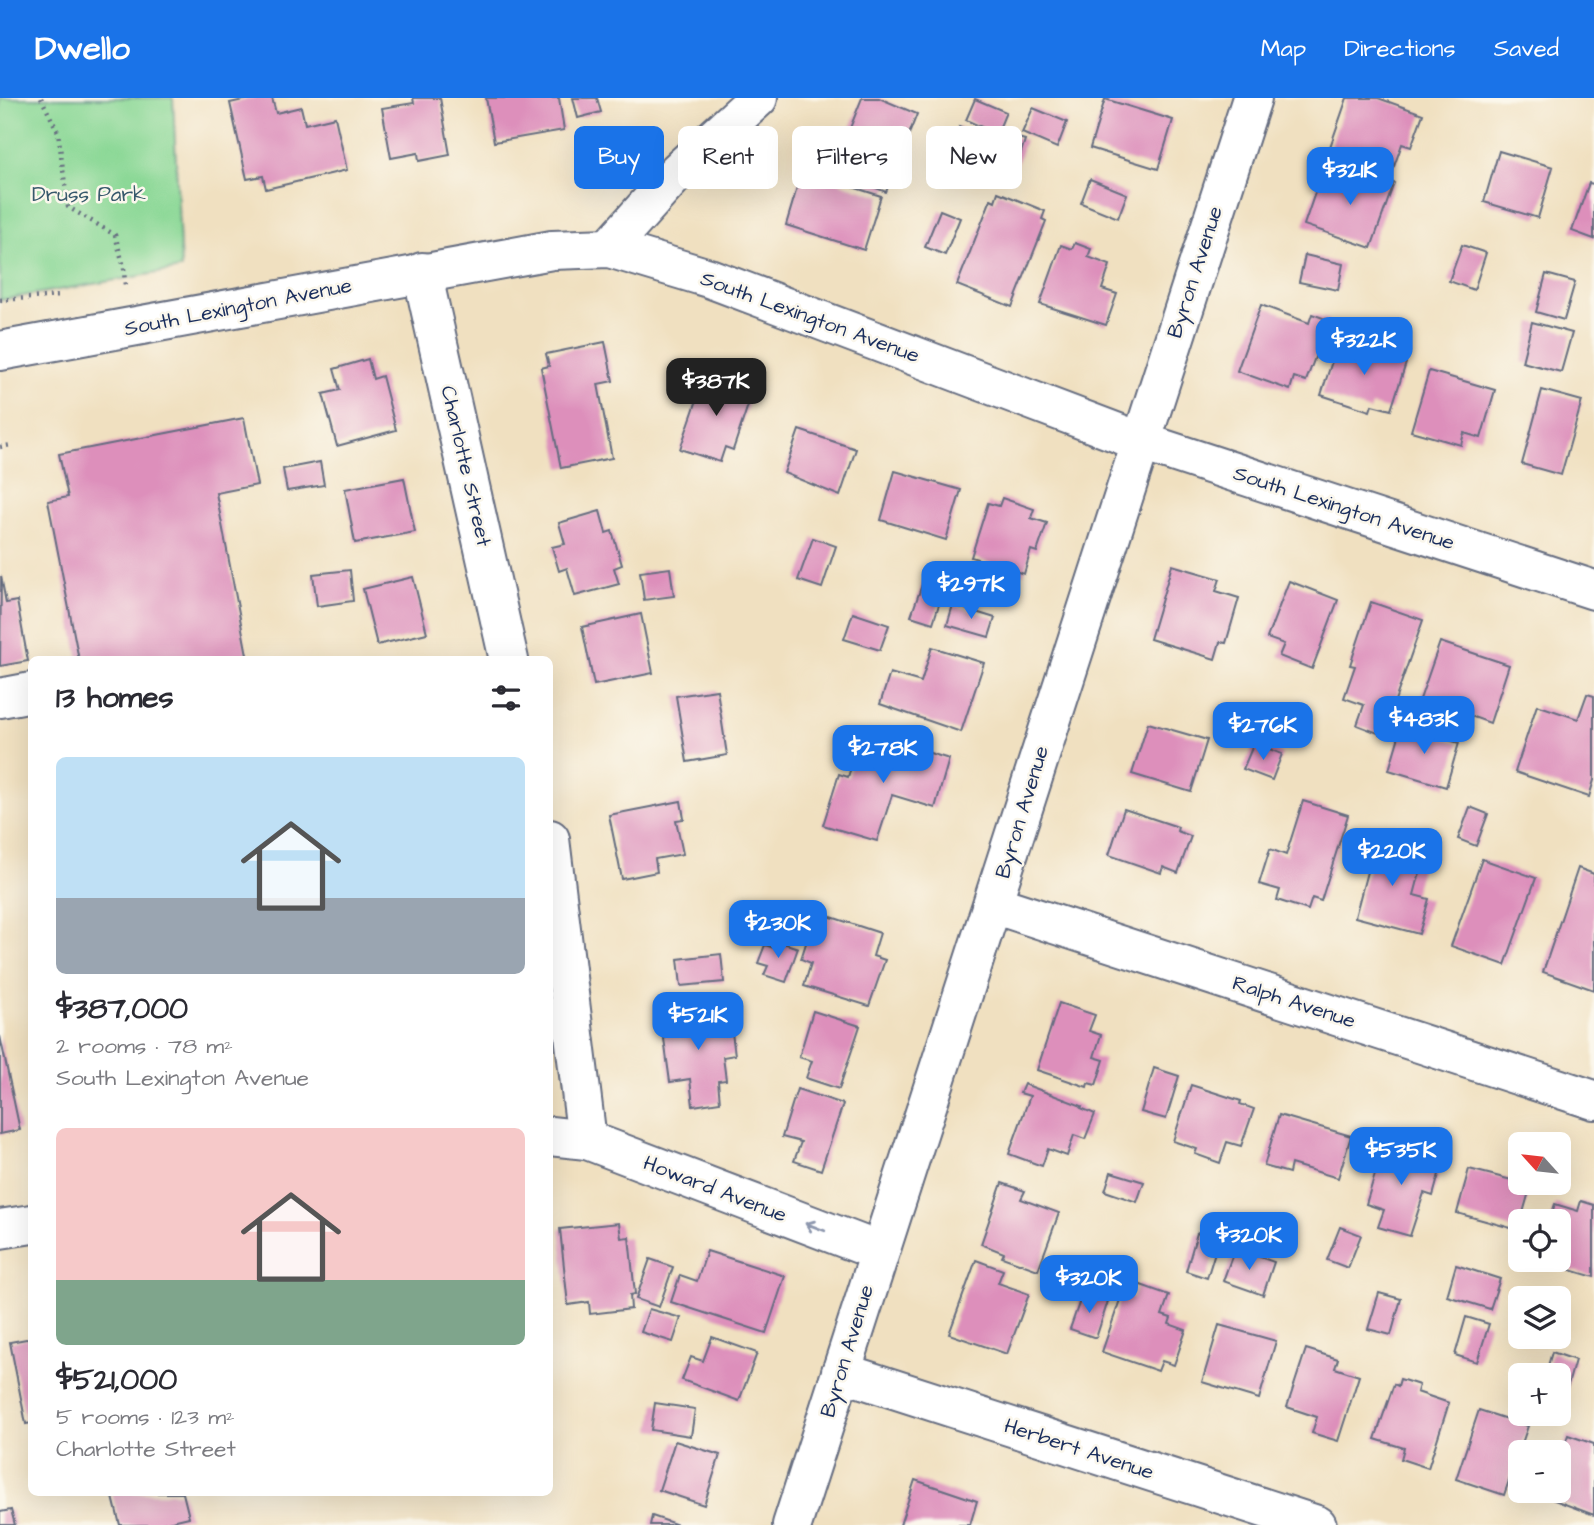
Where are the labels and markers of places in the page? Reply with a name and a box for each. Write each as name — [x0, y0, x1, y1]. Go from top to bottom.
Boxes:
pin: $321K — [1301, 148, 1399, 207]
pin: $322K — [1315, 317, 1413, 377]
pin: $387K — [667, 358, 765, 418]
pin: $297K — [922, 561, 1020, 621]
pin: $483K — [1375, 696, 1473, 756]
pin: $276K — [1214, 702, 1312, 762]
pin: $278K — [834, 726, 932, 785]
pin: $220K — [1343, 828, 1441, 888]
pin: $230K — [729, 900, 827, 960]
pin: $521K — [649, 992, 747, 1052]
pin: $535K — [1352, 1128, 1450, 1187]
pin: $320K — [1200, 1212, 1298, 1272]
pin: $320K — [1040, 1256, 1138, 1315]

